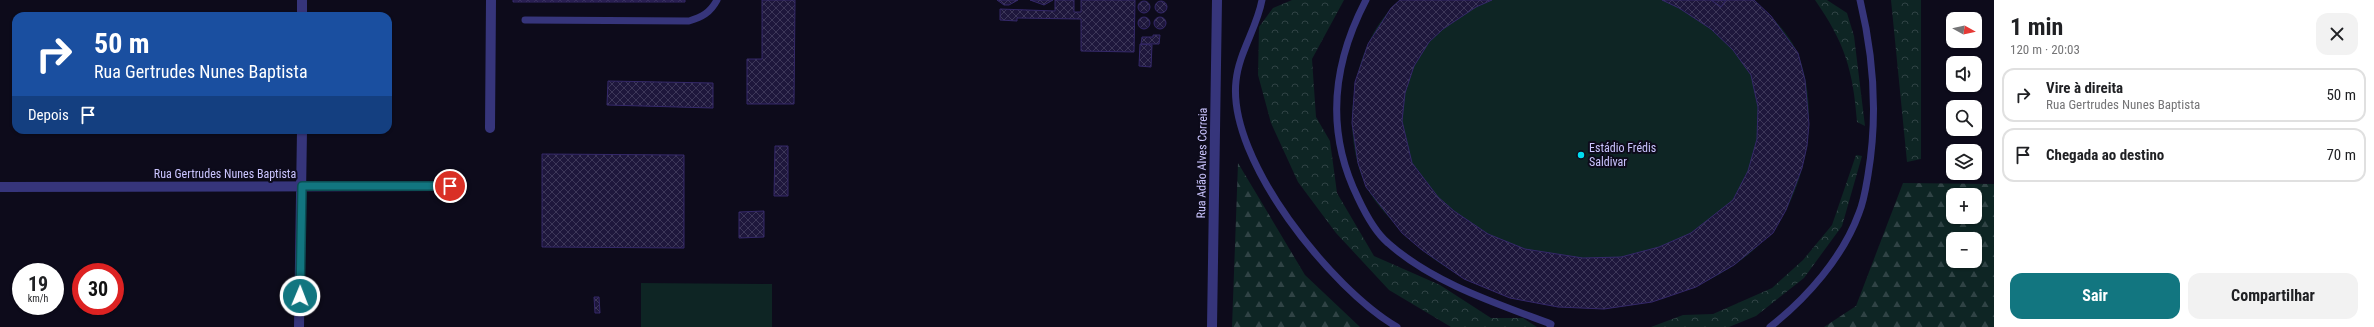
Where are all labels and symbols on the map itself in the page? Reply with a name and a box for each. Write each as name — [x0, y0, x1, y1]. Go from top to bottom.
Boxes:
north arrow — [1946, 12, 1982, 48]
street label: Rua Adão Alves Correia — [1194, 107, 1210, 219]
place label: Estádio Frédis Saldivar — [1589, 141, 1656, 169]
marker: Estádio Frédis Saldivar — [1576, 150, 1586, 160]
street label: Rua Gertrudes Nunes Baptista — [154, 167, 296, 181]
pin — [433, 169, 467, 203]
speed limit sign: 30 — [72, 263, 124, 315]
position arrow — [279, 275, 321, 317]

